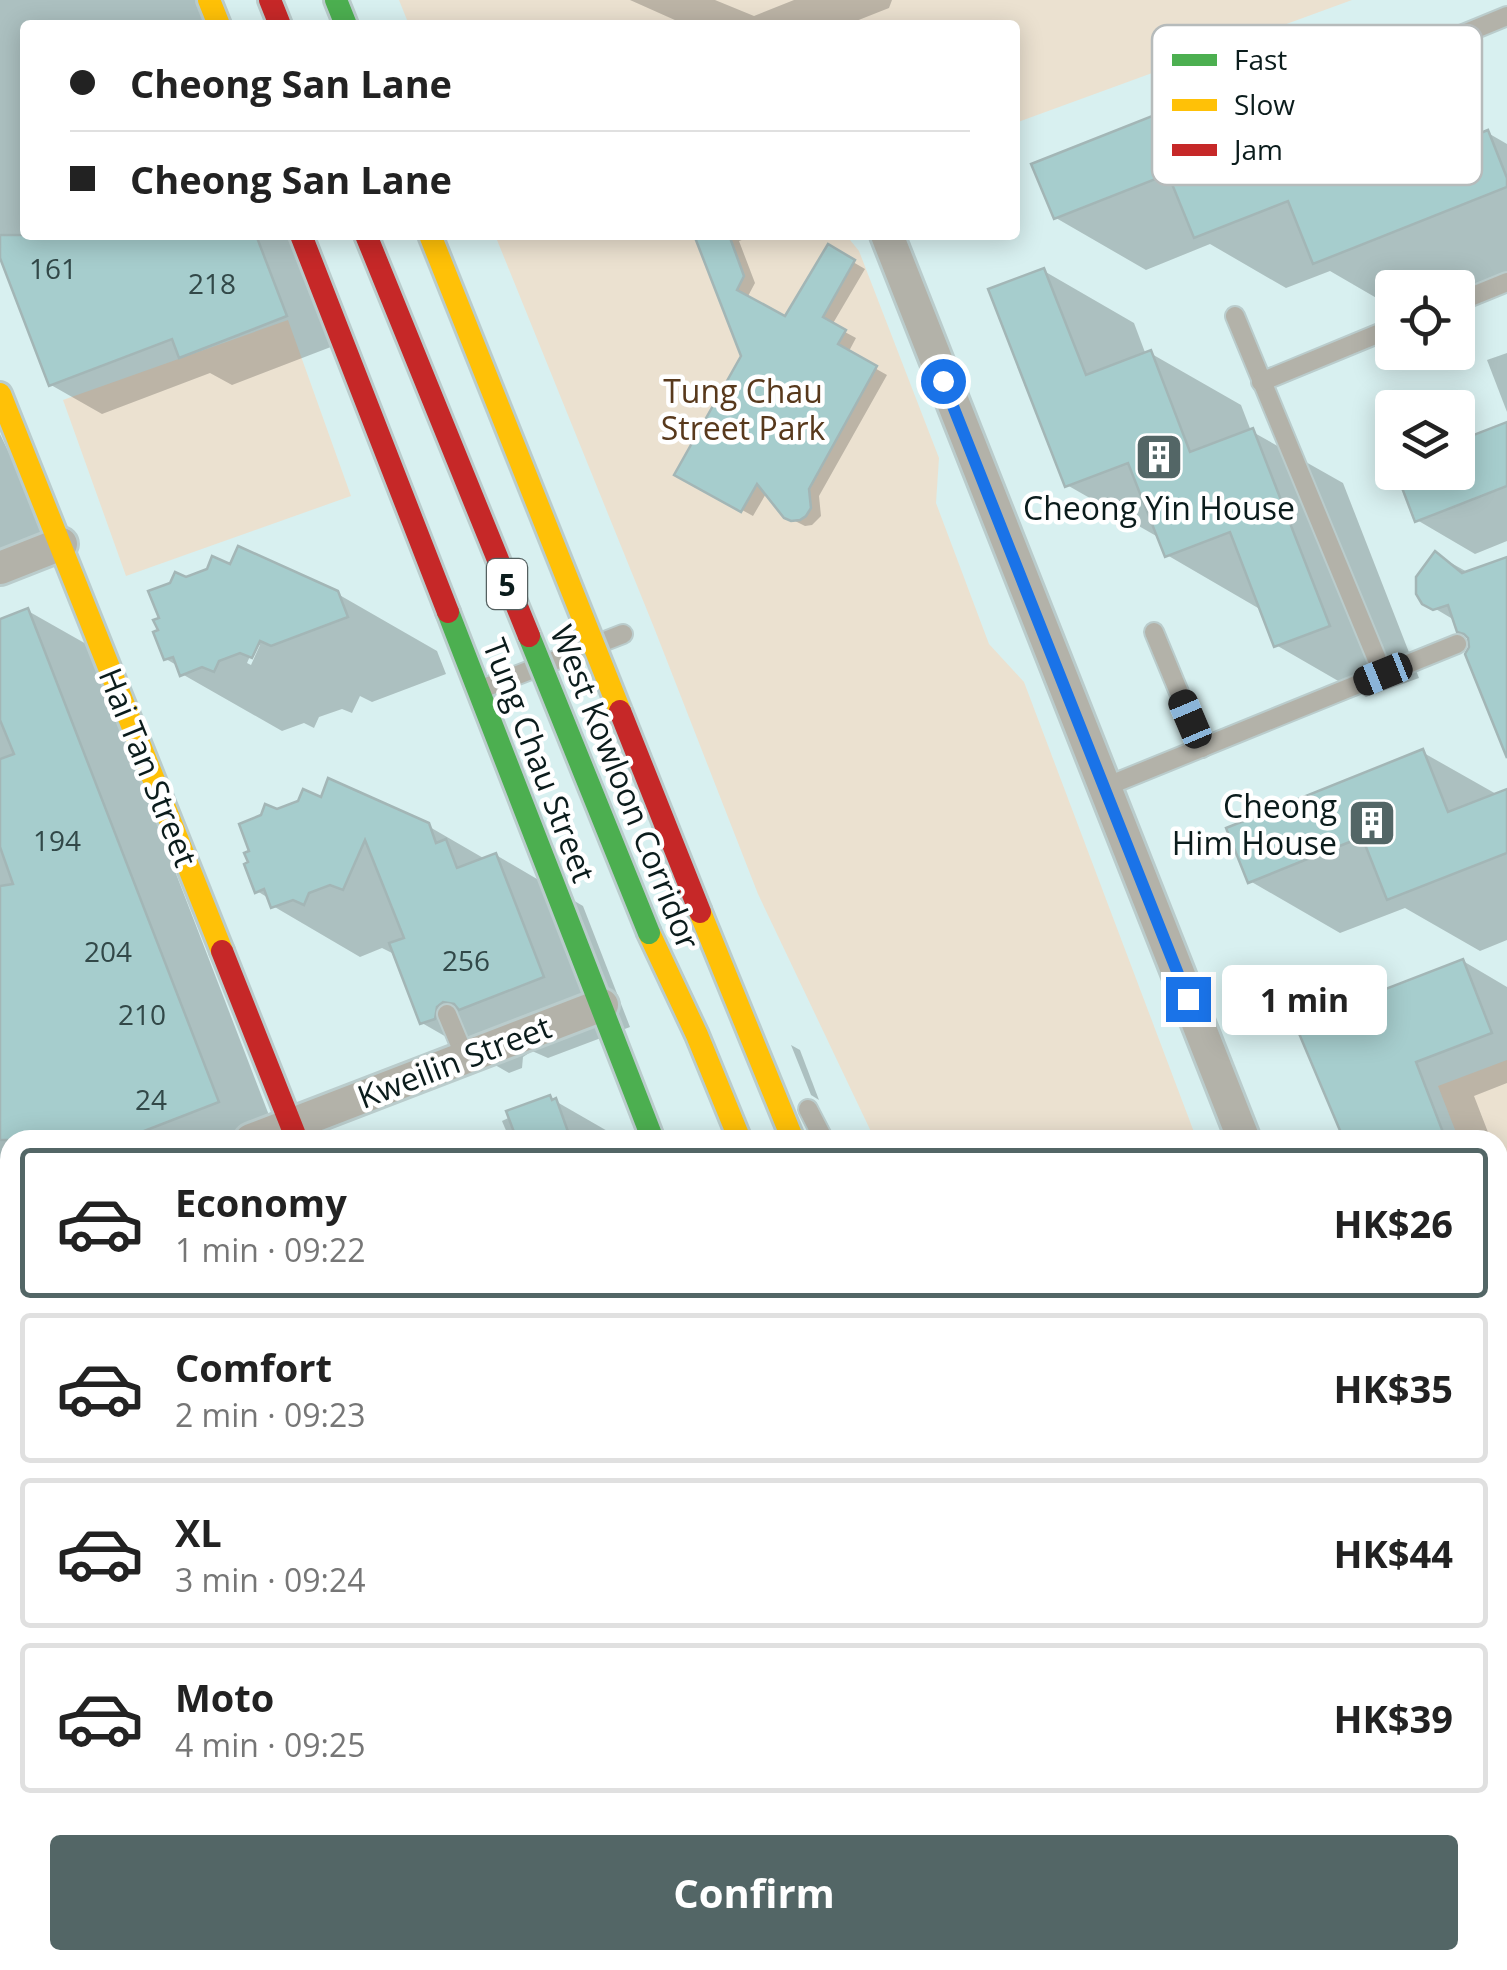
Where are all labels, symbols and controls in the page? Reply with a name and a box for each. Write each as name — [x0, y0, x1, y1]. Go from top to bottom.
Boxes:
legend — [1152, 25, 1482, 185]
text: Fast — [1234, 40, 1287, 78]
text: Cheong San Lane — [130, 57, 452, 109]
text: Slow — [1234, 85, 1295, 123]
text: Jam — [1231, 130, 1283, 168]
text: Cheong San Lane — [130, 153, 452, 205]
house number: 161 — [29, 249, 77, 287]
house number: 218 — [188, 264, 236, 302]
map controls — [1375, 270, 1475, 490]
button: locate — [1375, 270, 1475, 370]
route start — [921, 359, 966, 404]
park label: Tung Chau Street Park — [661, 369, 825, 449]
button: layers — [1375, 390, 1475, 490]
building icon: Cheong Yin House — [1133, 431, 1185, 483]
place label: Cheong Yin House — [1023, 486, 1295, 529]
road number: 5 — [487, 559, 527, 609]
street label: West Kowloon Corridor — [541, 618, 711, 956]
street label: Tung Chau Street — [474, 632, 606, 888]
car — [1350, 649, 1416, 699]
street label: Hai Tan Street — [90, 661, 208, 873]
car — [1164, 686, 1216, 752]
place label: Cheong Him House — [1172, 784, 1337, 864]
building icon: Cheong Him House — [1346, 797, 1398, 849]
house number: 194 — [33, 821, 81, 859]
house number: 204 — [84, 932, 132, 970]
house number: 256 — [442, 941, 490, 979]
callout: 1 min — [1223, 964, 1388, 1034]
route end — [1166, 977, 1211, 1022]
text: 1 min — [1260, 978, 1349, 1021]
house number: 210 — [118, 995, 166, 1033]
street label: Kweilin Street — [351, 1004, 557, 1118]
house number: 24 — [135, 1080, 167, 1118]
text: Economy — [175, 1176, 347, 1228]
icon: car — [55, 1178, 145, 1268]
text: HK$26 — [1334, 1197, 1453, 1249]
text: 1 min · 09:22 — [175, 1228, 366, 1271]
text: Comfort — [175, 1341, 332, 1393]
icon: car — [55, 1343, 145, 1433]
text: HK$35 — [1334, 1362, 1453, 1414]
text: 2 min · 09:23 — [175, 1393, 366, 1436]
text: XL — [175, 1506, 222, 1558]
icon: car — [55, 1508, 145, 1598]
text: HK$44 — [1334, 1527, 1453, 1579]
text: 3 min · 09:24 — [175, 1558, 366, 1601]
text: Moto — [175, 1671, 274, 1723]
icon: car — [55, 1673, 145, 1763]
text: HK$39 — [1334, 1692, 1453, 1744]
text: 4 min · 09:25 — [175, 1723, 366, 1766]
button: Confirm — [50, 1835, 1458, 1950]

